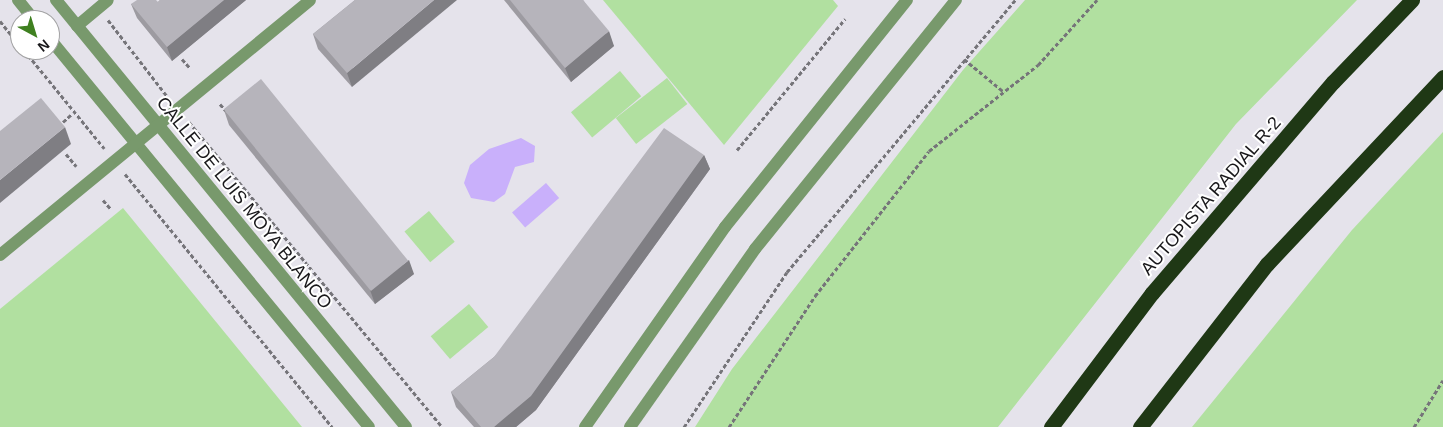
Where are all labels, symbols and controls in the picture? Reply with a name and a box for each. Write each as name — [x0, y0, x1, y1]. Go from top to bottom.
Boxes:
north arrow — [10, 10, 60, 60]
text: N — [35, 36, 53, 55]
street label: CALLE DE LUIS MOYA BLANCO — [151, 92, 337, 314]
street label: AUTOPISTA RADIAL R-2 — [1136, 112, 1286, 280]

